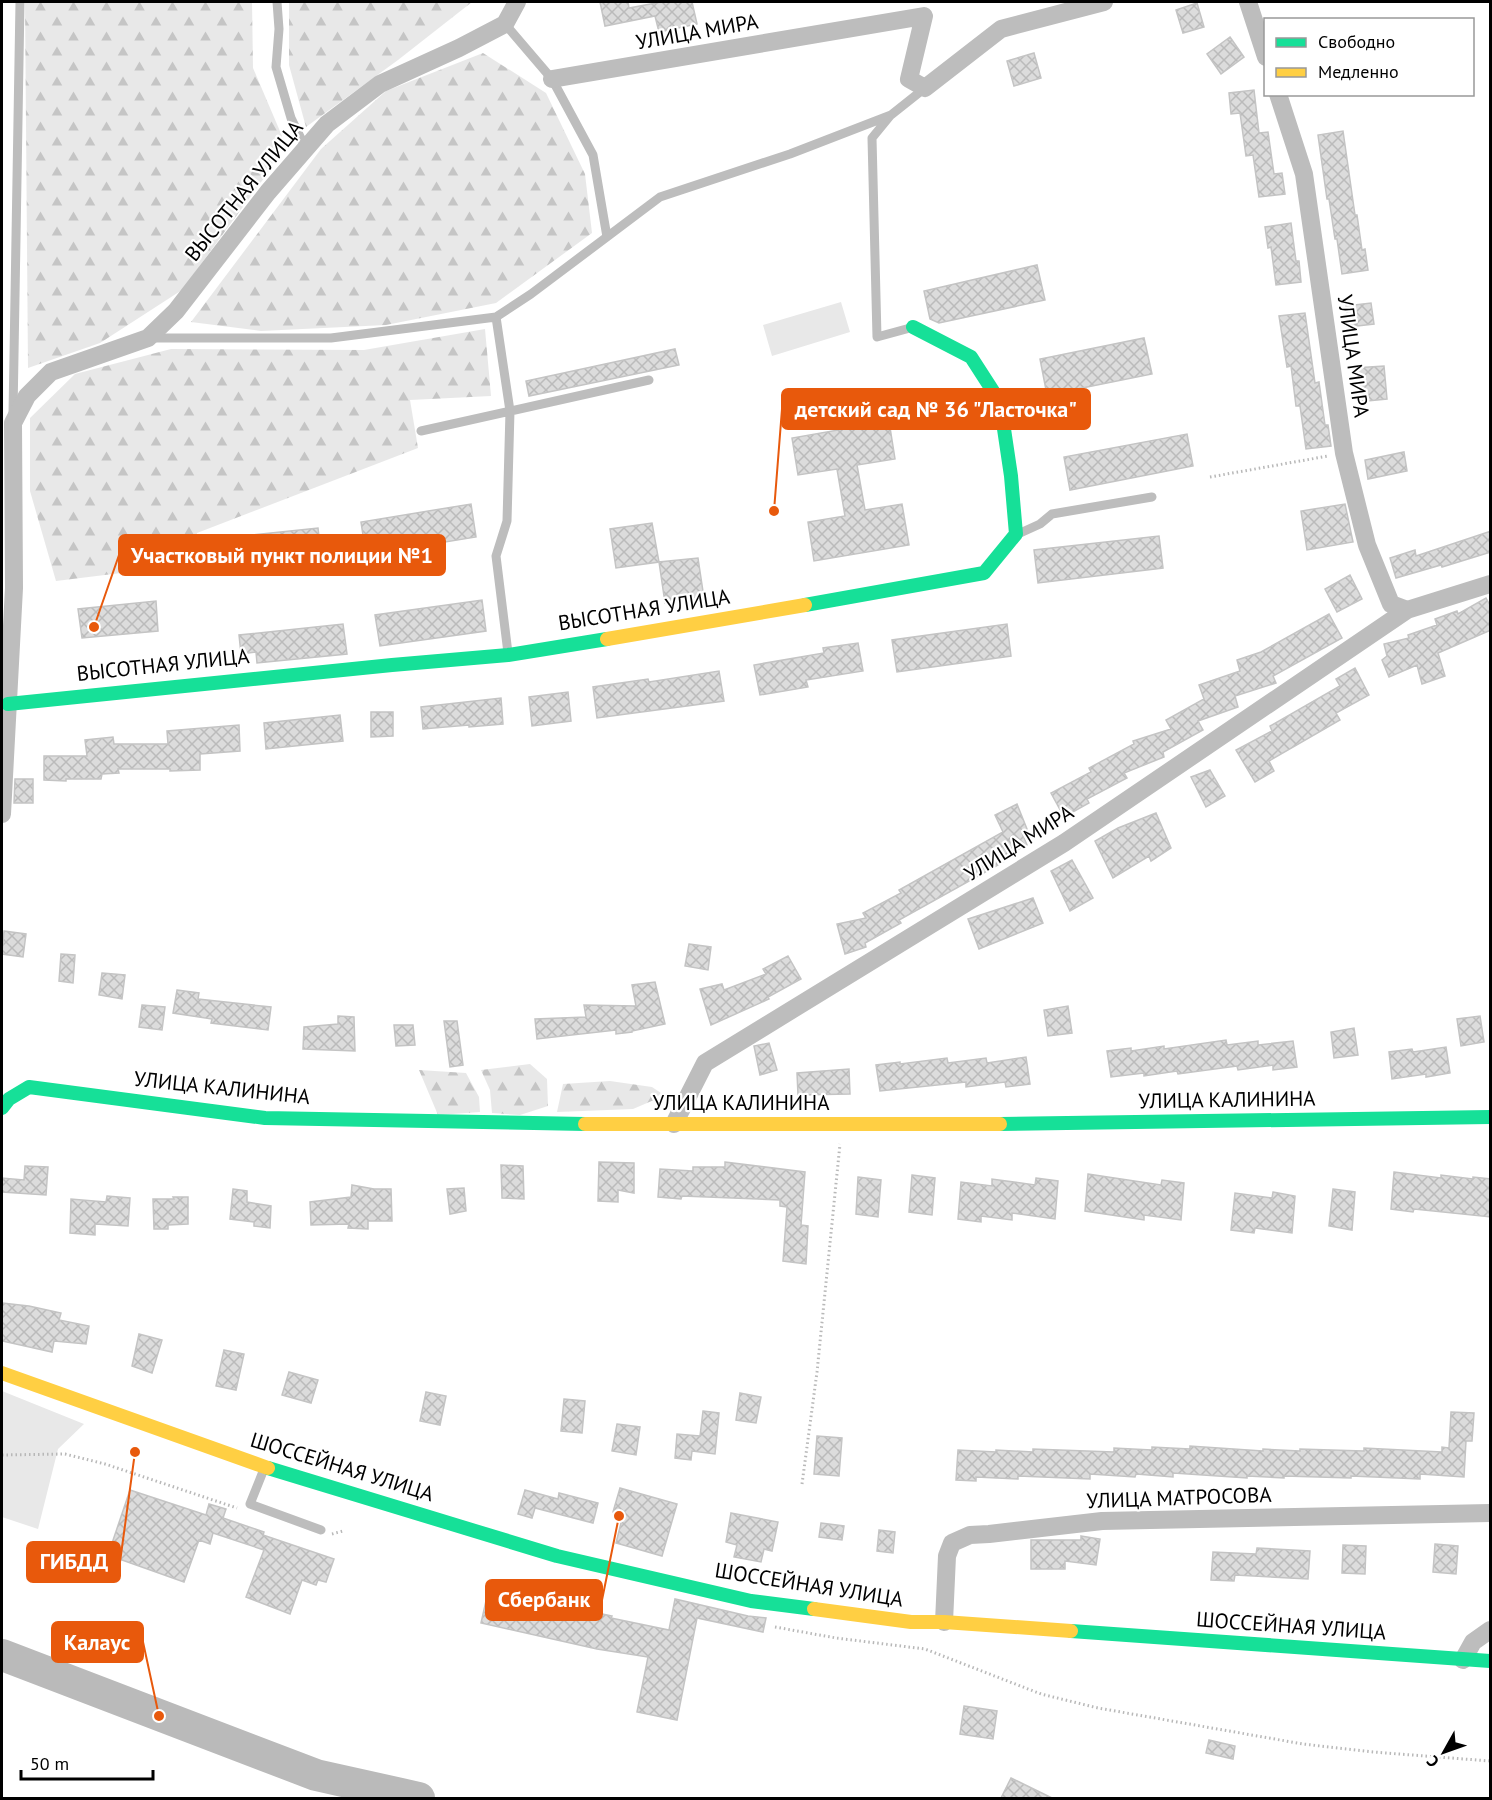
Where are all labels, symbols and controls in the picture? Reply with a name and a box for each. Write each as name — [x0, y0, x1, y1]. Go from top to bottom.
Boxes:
street label: УЛИЦА МИРА — [634, 7, 761, 56]
legend — [1264, 18, 1474, 96]
text: Свободно — [1318, 30, 1395, 53]
text: Медленно — [1318, 60, 1399, 83]
street label: ВЫСОТНАЯ УЛИЦА — [179, 114, 309, 267]
street label: УЛИЦА МИРА — [1332, 293, 1376, 420]
callout: детский сад № 36 "Ласточка" — [782, 389, 1090, 429]
text: детский сад № 36 "Ласточка" — [794, 395, 1077, 423]
callout: Участковый пункт полиции №1 — [119, 535, 445, 575]
text: Участковый пункт полиции №1 — [130, 541, 433, 569]
street label: ВЫСОТНАЯ УЛИЦА — [556, 583, 732, 636]
street label: ВЫСОТНАЯ УЛИЦА — [75, 642, 251, 687]
street label: УЛИЦА МИРА — [959, 798, 1079, 887]
street label: УЛИЦА КАЛИНИНА — [133, 1065, 312, 1110]
street label: УЛИЦА КАЛИНИНА — [1138, 1084, 1316, 1115]
street label: УЛИЦА КАЛИНИНА — [652, 1089, 830, 1116]
street label: ШОССЕЙНАЯ УЛИЦА — [247, 1426, 438, 1507]
street label: УЛИЦА МАТРОСОВА — [1086, 1481, 1273, 1514]
callout: ГИБДД — [27, 1542, 120, 1582]
text: ГИБДД — [40, 1547, 108, 1575]
street label: ШОССЕЙНАЯ УЛИЦА — [713, 1556, 906, 1613]
callout: Сбербанк — [486, 1580, 602, 1620]
text: Сбербанк — [498, 1585, 590, 1613]
street label: ШОССЕЙНАЯ УЛИЦА — [1195, 1605, 1388, 1646]
callout: Калаус — [52, 1622, 143, 1662]
text: Калаус — [64, 1628, 131, 1656]
north arrow — [1414, 1722, 1474, 1782]
scale bar — [21, 1743, 153, 1781]
text: 50 m — [30, 1752, 69, 1775]
text: С — [1422, 1752, 1443, 1771]

